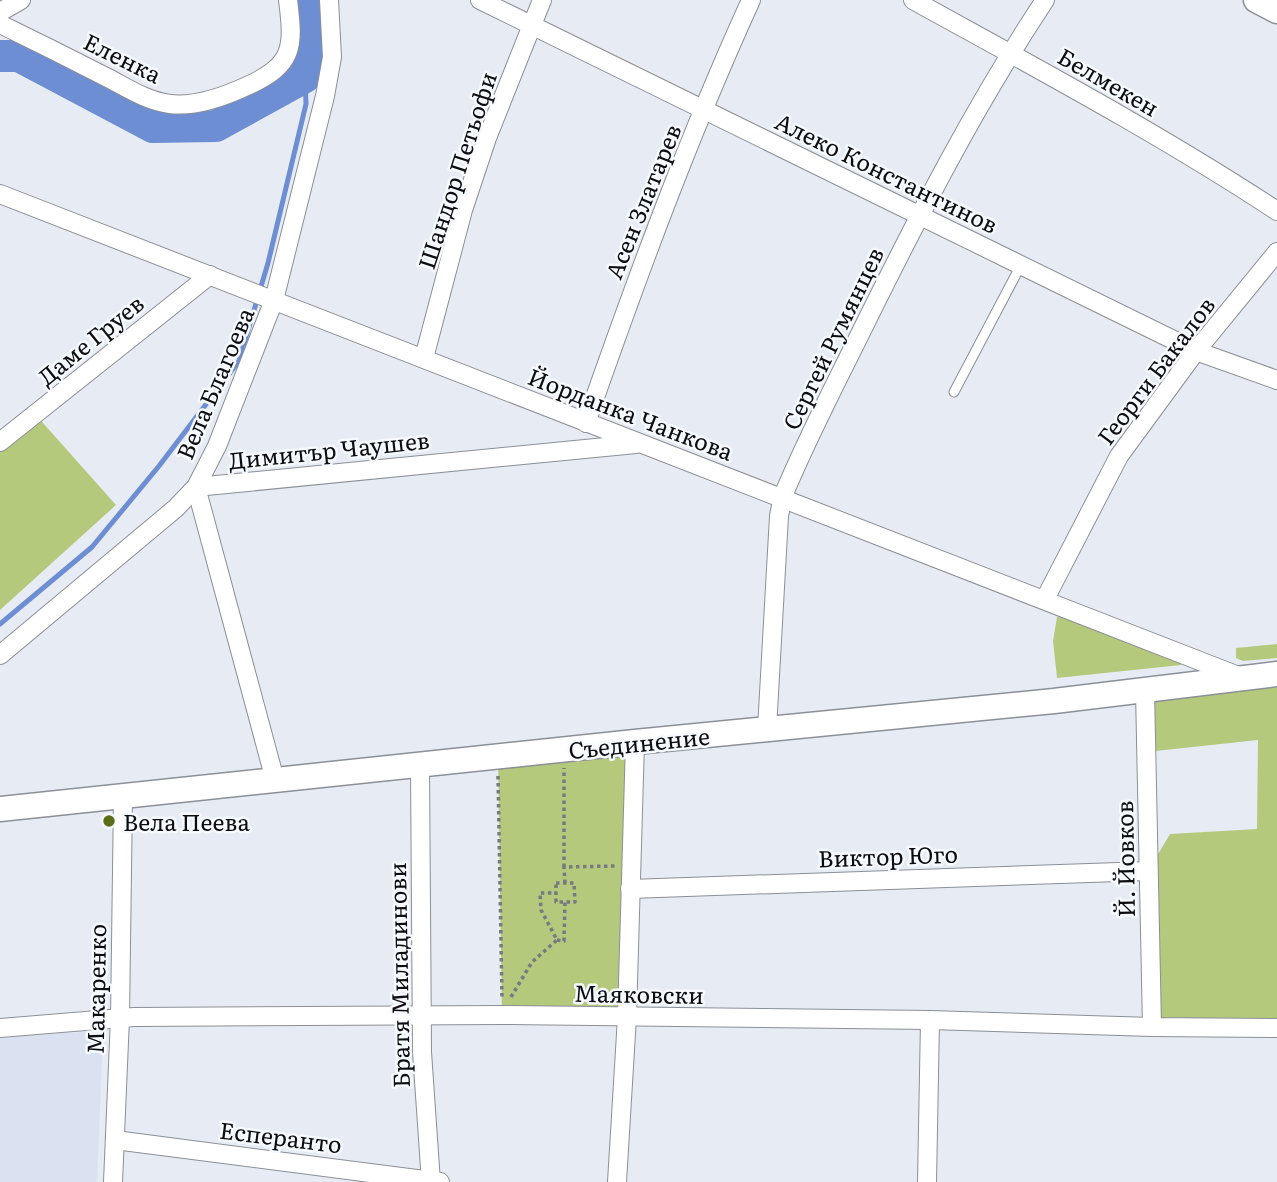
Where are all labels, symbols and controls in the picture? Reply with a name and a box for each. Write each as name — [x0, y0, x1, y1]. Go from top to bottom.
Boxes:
street label: Еленка — [78, 24, 168, 91]
street label: Белмекен — [1052, 38, 1166, 124]
street label: Шандор Петьофи — [408, 67, 504, 273]
street label: Алеко Константинов — [770, 103, 1004, 241]
street label: Асен Златарев — [595, 118, 689, 284]
street label: Сергей Румянцев — [773, 241, 891, 435]
street label: Даме Груев — [30, 286, 150, 392]
street label: Георги Бакалов — [1088, 289, 1222, 451]
street label: Вела Благоева — [167, 301, 262, 464]
street label: Йорданка Чанкова — [523, 358, 739, 468]
street label: Димитър Чаушев — [227, 422, 431, 476]
street label: Съединение — [567, 718, 711, 766]
street label: Й. Йовков — [1106, 800, 1142, 918]
place label: Вела Пеева — [123, 804, 250, 838]
marker: Вела Пеева — [101, 813, 117, 829]
street label: Виктор Юго — [818, 836, 958, 874]
street label: Братя Миладинови — [379, 862, 417, 1088]
street label: Макаренко — [77, 924, 113, 1054]
street label: Маяковски — [574, 975, 704, 1011]
street label: Есперанто — [218, 1112, 344, 1160]

